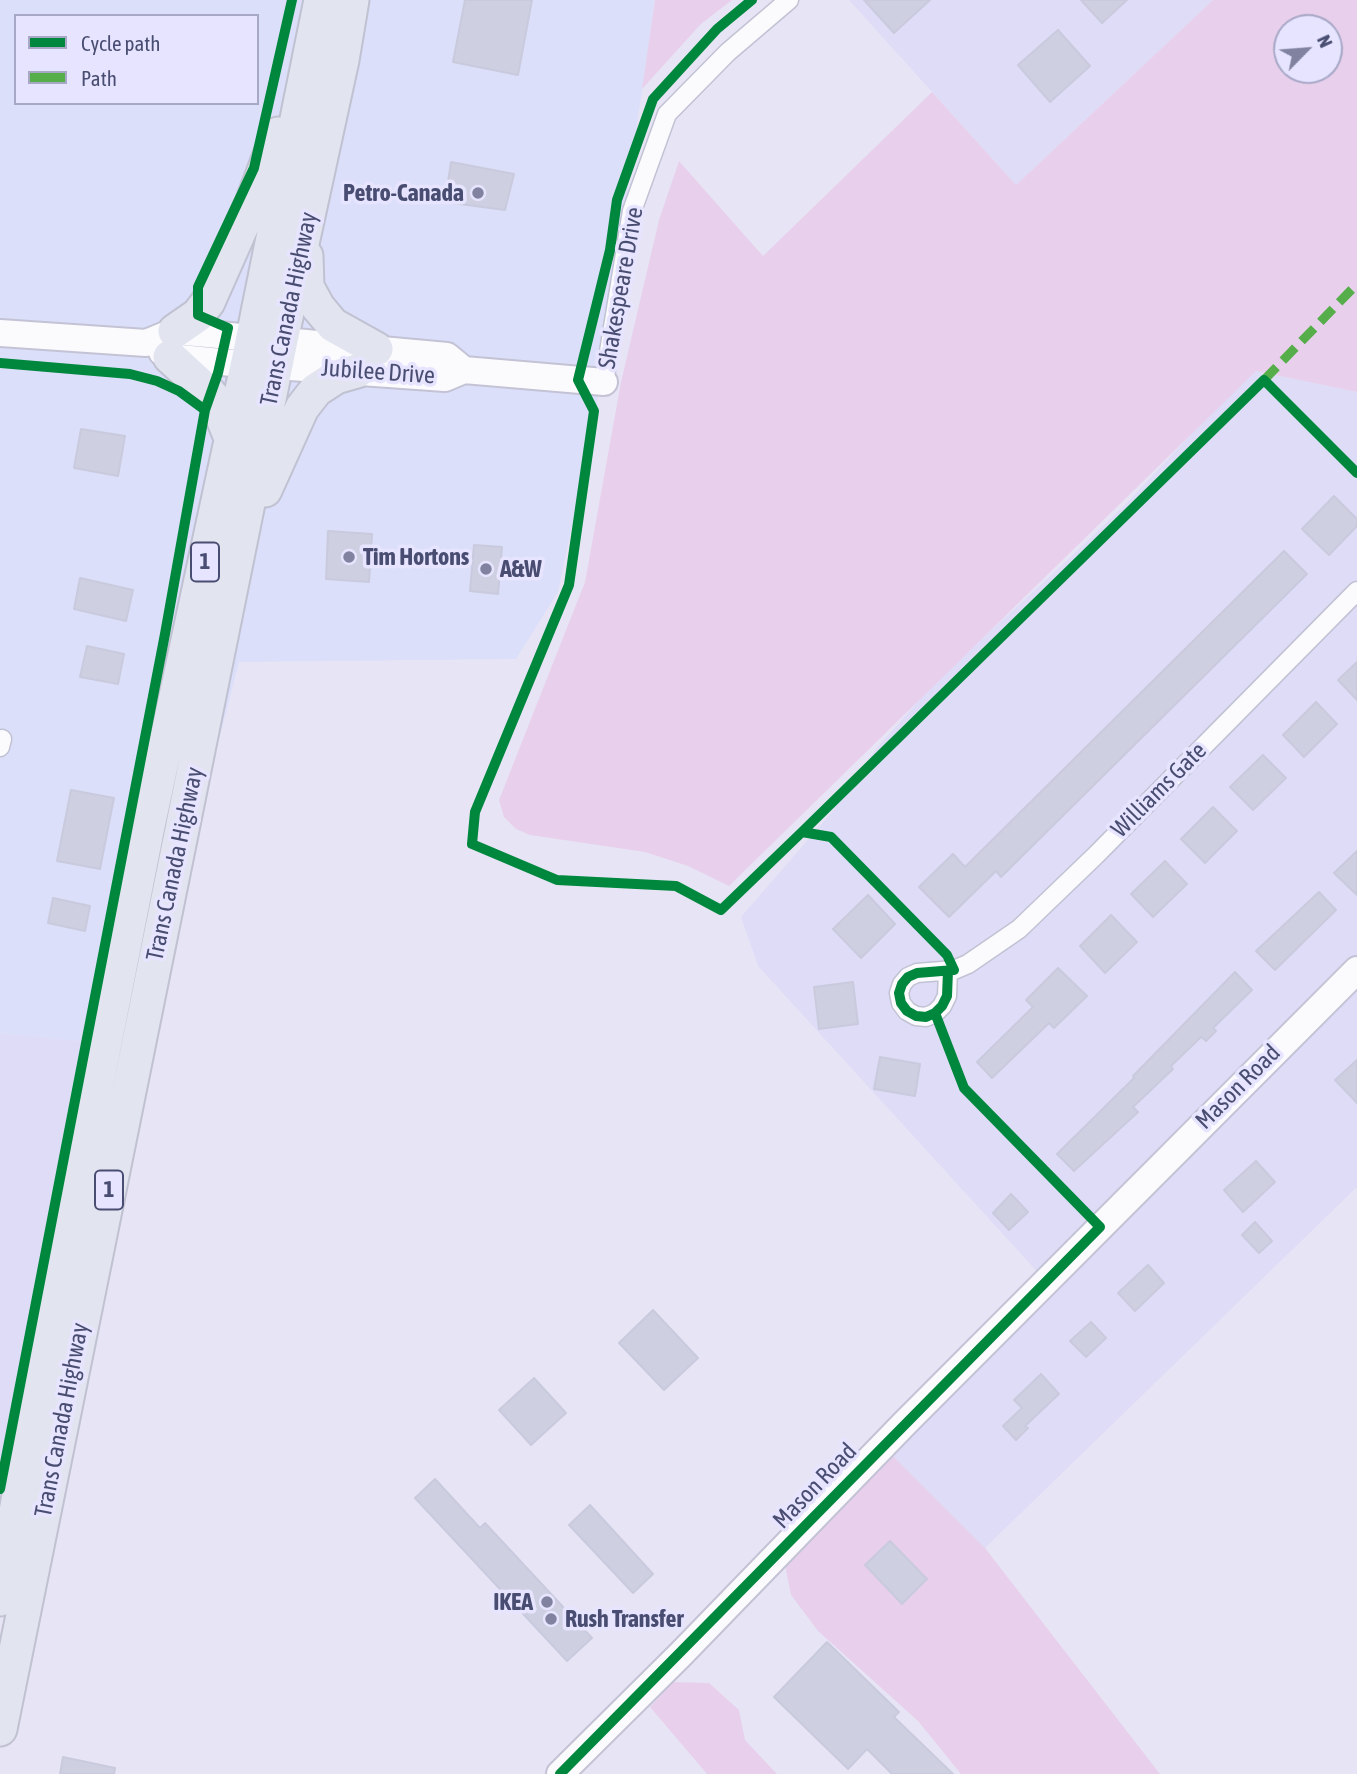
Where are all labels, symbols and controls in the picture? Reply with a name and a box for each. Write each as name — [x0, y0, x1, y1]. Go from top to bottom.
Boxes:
legend — [14, 14, 259, 105]
north arrow — [1273, 14, 1343, 84]
text: Cycle path — [81, 31, 160, 55]
text: N — [1313, 31, 1338, 51]
text: Path — [81, 66, 117, 90]
place label: Petro-Canada — [343, 179, 464, 207]
marker: Petro-Canada — [470, 185, 486, 201]
street label: Shakespeare Drive — [593, 205, 649, 371]
street label: Trans Canada Highway — [254, 209, 324, 409]
street label: Jubilee Drive — [320, 354, 436, 390]
road number: 1 — [191, 542, 219, 582]
place label: Tim Hortons — [363, 543, 469, 571]
marker: Tim Hortons — [341, 549, 357, 565]
place label: A&W — [500, 555, 542, 583]
marker: A&W — [478, 561, 494, 577]
street label: Williams Gate — [1105, 736, 1213, 844]
street label: Trans Canada Highway — [140, 764, 210, 964]
street label: Mason Road — [1190, 1039, 1286, 1135]
road number: 1 — [95, 1170, 123, 1210]
street label: Trans Canada Highway — [29, 1320, 95, 1520]
street label: Mason Road — [767, 1437, 863, 1535]
place label: IKEA — [493, 1588, 533, 1616]
marker: IKEA — [539, 1594, 555, 1610]
place label: Rush Transfer — [565, 1605, 684, 1633]
marker: Rush Transfer — [543, 1611, 559, 1627]

